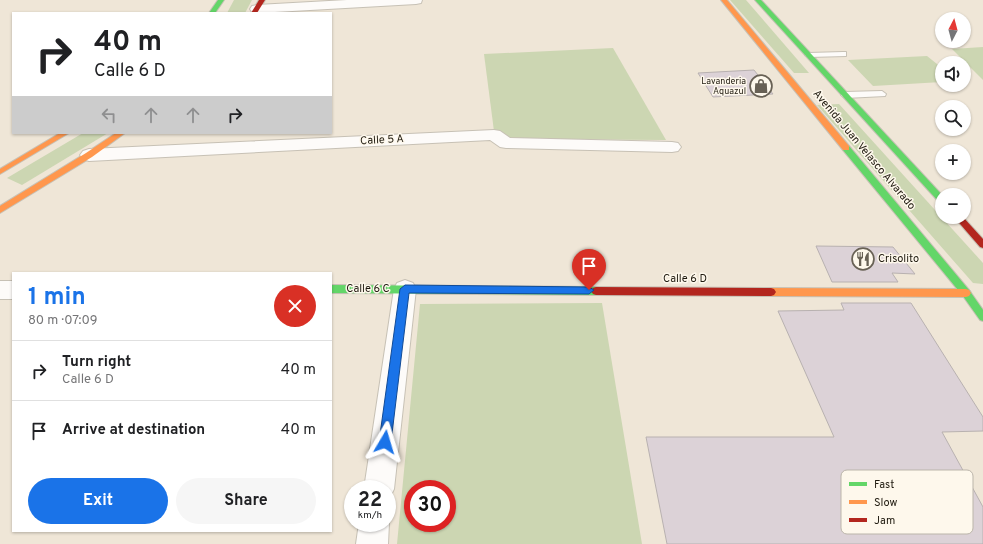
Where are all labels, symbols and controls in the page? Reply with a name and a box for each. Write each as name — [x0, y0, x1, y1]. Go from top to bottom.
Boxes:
north arrow — [935, 12, 971, 48]
map controls — [935, 12, 971, 224]
text: 40 m — [94, 25, 162, 61]
icon: right — [28, 28, 80, 80]
button: sound — [935, 56, 971, 92]
text: Calle 6 D — [94, 60, 166, 83]
shop icon: Lavanderia Aquazul — [748, 73, 774, 99]
place label: Lavanderia Aquazul — [701, 76, 746, 97]
street label: Avenida Juan Velasco Alvarado — [810, 87, 918, 213]
button: search — [935, 100, 971, 136]
icon: left — [98, 104, 120, 126]
icon: ahead — [140, 104, 162, 126]
icon: ahead — [182, 104, 204, 126]
icon: right — [224, 104, 246, 126]
street label: Calle 5 A — [360, 132, 404, 148]
button: + — [935, 144, 971, 180]
button: − — [935, 188, 971, 224]
restaurant icon: Crisolito — [850, 246, 876, 272]
pin — [572, 249, 606, 290]
place label: Crisolito — [878, 252, 919, 266]
icon: arrive — [578, 255, 600, 277]
street label: Calle 6 D — [663, 272, 707, 286]
street label: Calle 6 C — [346, 282, 390, 296]
text: 1 min — [28, 283, 86, 313]
button: close — [274, 285, 316, 327]
text: 80 m · 07:09 — [28, 313, 98, 329]
text: Turn right — [62, 353, 131, 372]
icon: right — [28, 360, 50, 382]
text: 40 m — [281, 361, 316, 380]
text: Calle 6 D — [62, 372, 114, 388]
icon: arrive — [28, 420, 50, 442]
text: Arrive at destination — [62, 421, 205, 440]
text: 40 m — [281, 421, 316, 440]
position arrow — [364, 421, 406, 463]
legend — [841, 470, 973, 534]
button: Exit — [28, 478, 168, 524]
button: Share — [176, 478, 316, 524]
text: Fast — [874, 478, 894, 492]
speed limit sign: 30 — [404, 480, 456, 532]
text: 22 — [358, 488, 382, 514]
text: Slow — [874, 496, 897, 510]
text: km/h — [358, 509, 382, 522]
text: Jam — [874, 514, 895, 528]

